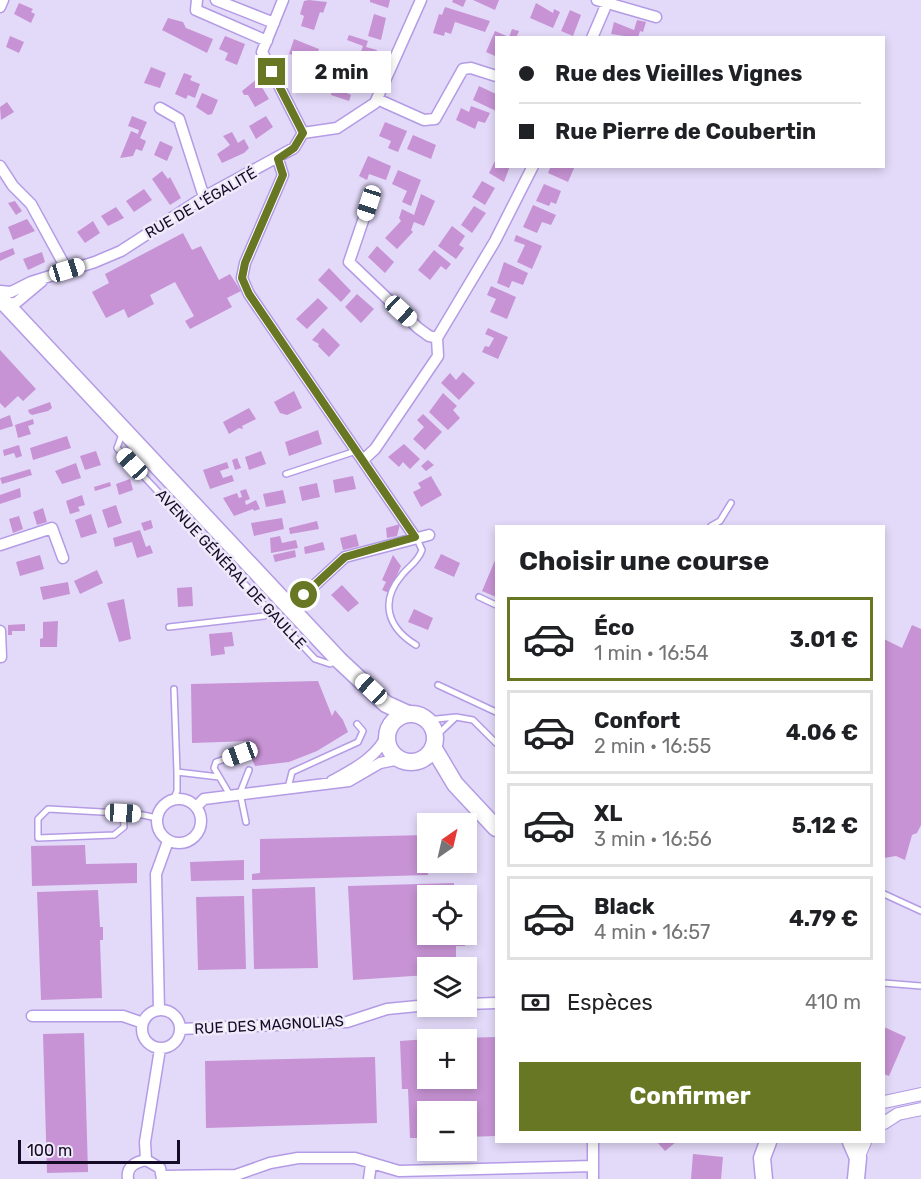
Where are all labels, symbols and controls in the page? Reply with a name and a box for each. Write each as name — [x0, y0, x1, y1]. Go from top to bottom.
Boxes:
callout: 2 min — [293, 51, 392, 93]
route end — [258, 58, 285, 85]
text: 2 min — [314, 60, 369, 84]
text: Rue des Vieilles Vignes — [555, 60, 803, 87]
text: Rue Pierre de Coubertin — [555, 118, 816, 145]
street label: RUE DE L'ÉGALITÉ — [142, 164, 260, 242]
car — [355, 183, 383, 223]
car — [47, 256, 87, 284]
car — [382, 292, 420, 330]
car — [113, 445, 151, 483]
street label: AVENUE GÉNÉRAL DE GAULLE — [152, 485, 310, 653]
text: Choisir une course — [519, 545, 769, 577]
route start — [290, 581, 317, 608]
icon: car — [522, 612, 576, 666]
text: Éco — [594, 614, 634, 641]
text: 3.01 € — [790, 626, 858, 653]
text: 1 min · 16:54 — [594, 641, 709, 665]
car — [352, 670, 390, 708]
icon: car — [522, 705, 576, 759]
text: Confort — [594, 707, 680, 734]
text: 4.06 € — [786, 719, 858, 746]
text: 2 min · 16:55 — [594, 734, 711, 758]
car — [220, 739, 260, 769]
icon: car — [522, 798, 576, 852]
text: XL — [594, 800, 622, 827]
car — [105, 803, 141, 823]
text: 5.12 € — [792, 812, 858, 839]
north arrow — [417, 813, 477, 873]
map controls — [417, 813, 477, 1161]
text: 3 min · 16:56 — [594, 827, 712, 851]
button: locate — [417, 885, 477, 945]
icon: car — [522, 891, 576, 945]
text: Black — [594, 893, 655, 920]
text: 4.79 € — [789, 905, 858, 932]
text: 4 min · 16:57 — [594, 920, 710, 944]
button: layers — [417, 957, 477, 1017]
icon: cash — [519, 986, 552, 1019]
text: Espèces — [567, 989, 653, 1016]
text: 410 m — [805, 990, 861, 1014]
street label: RUE DES MAGNOLIAS — [194, 1012, 344, 1038]
button: + — [417, 1029, 477, 1089]
button: Confirmer — [519, 1062, 861, 1131]
button: − — [417, 1101, 477, 1161]
scale bar — [18, 1137, 180, 1164]
text: 100 m — [27, 1141, 72, 1160]

